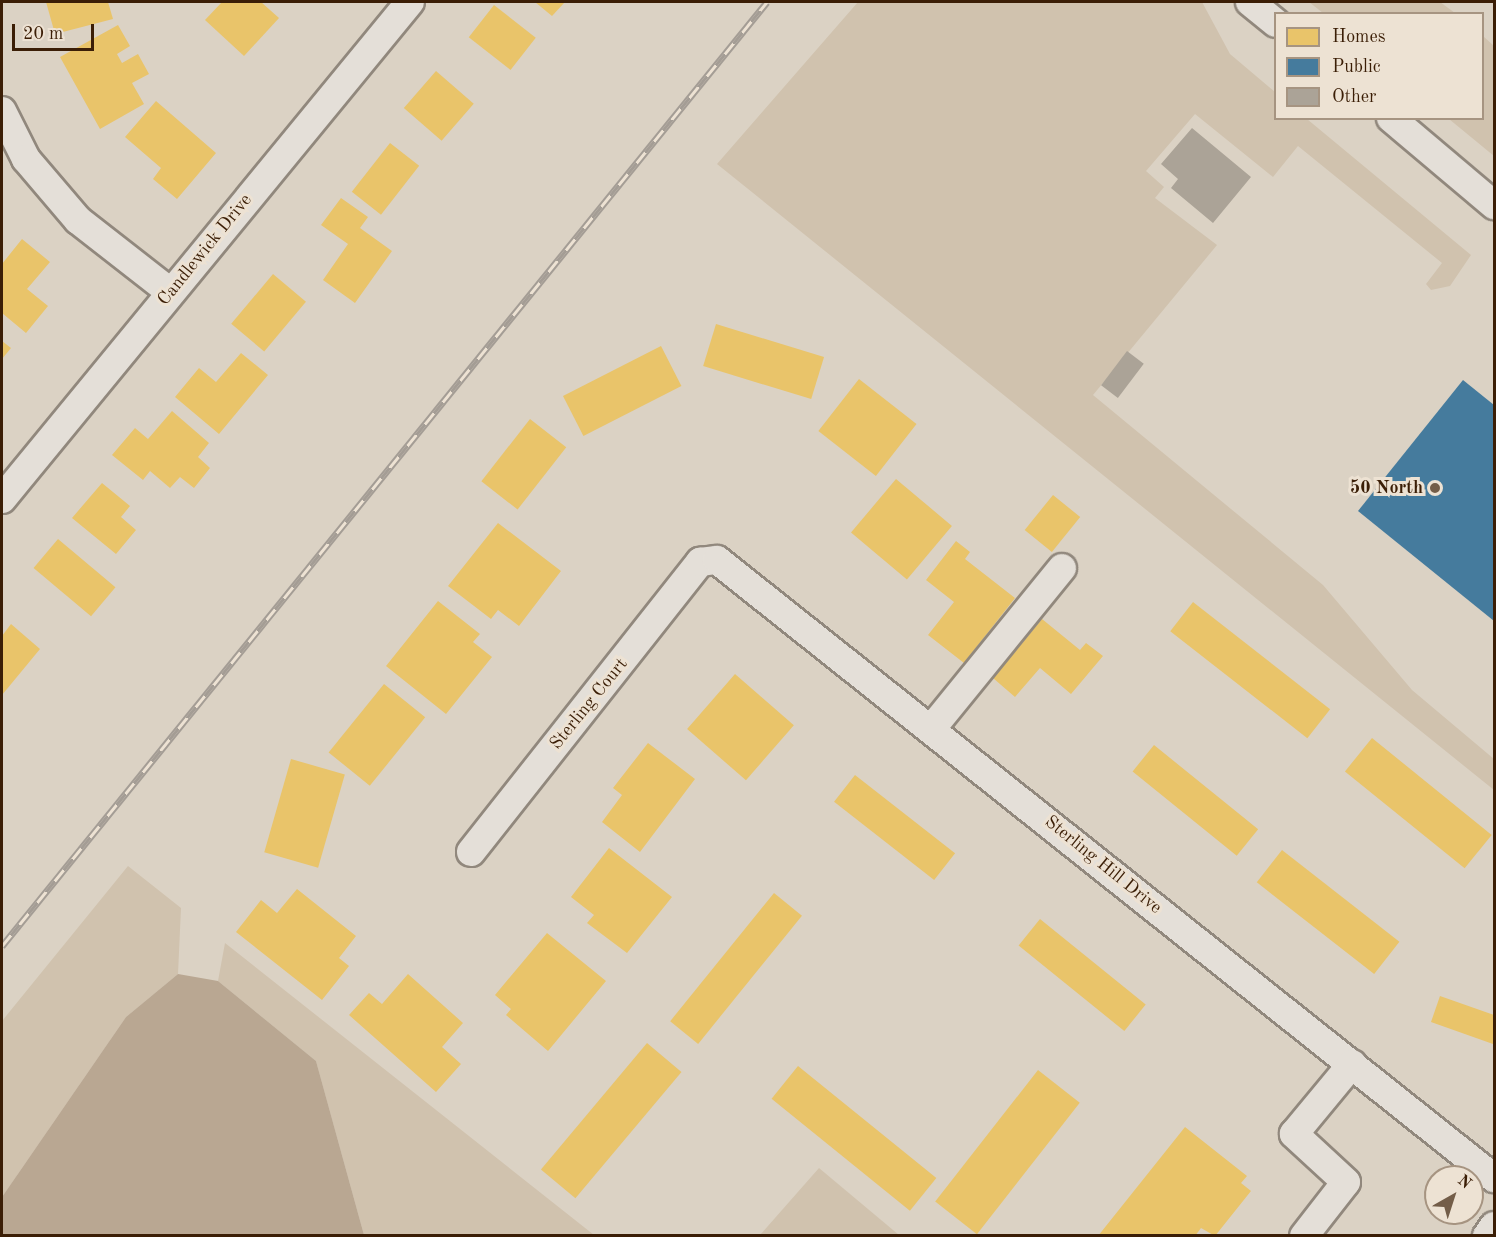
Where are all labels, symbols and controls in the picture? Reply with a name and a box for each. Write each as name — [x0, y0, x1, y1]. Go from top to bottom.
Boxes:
scale bar — [15, 12, 98, 50]
legend — [1274, 12, 1484, 120]
text: 20 m — [23, 25, 63, 43]
text: Homes — [1332, 28, 1386, 46]
text: Public — [1332, 58, 1381, 76]
text: Other — [1332, 88, 1376, 106]
street label: Candlewick Drive — [153, 190, 257, 310]
place label: 50 North — [1350, 477, 1423, 499]
marker: 50 North — [1428, 481, 1442, 495]
street label: Sterling Court — [545, 654, 633, 754]
street label: Sterling Hill Drive — [1040, 811, 1166, 919]
north arrow — [1424, 1165, 1484, 1225]
text: N — [1454, 1172, 1474, 1193]

